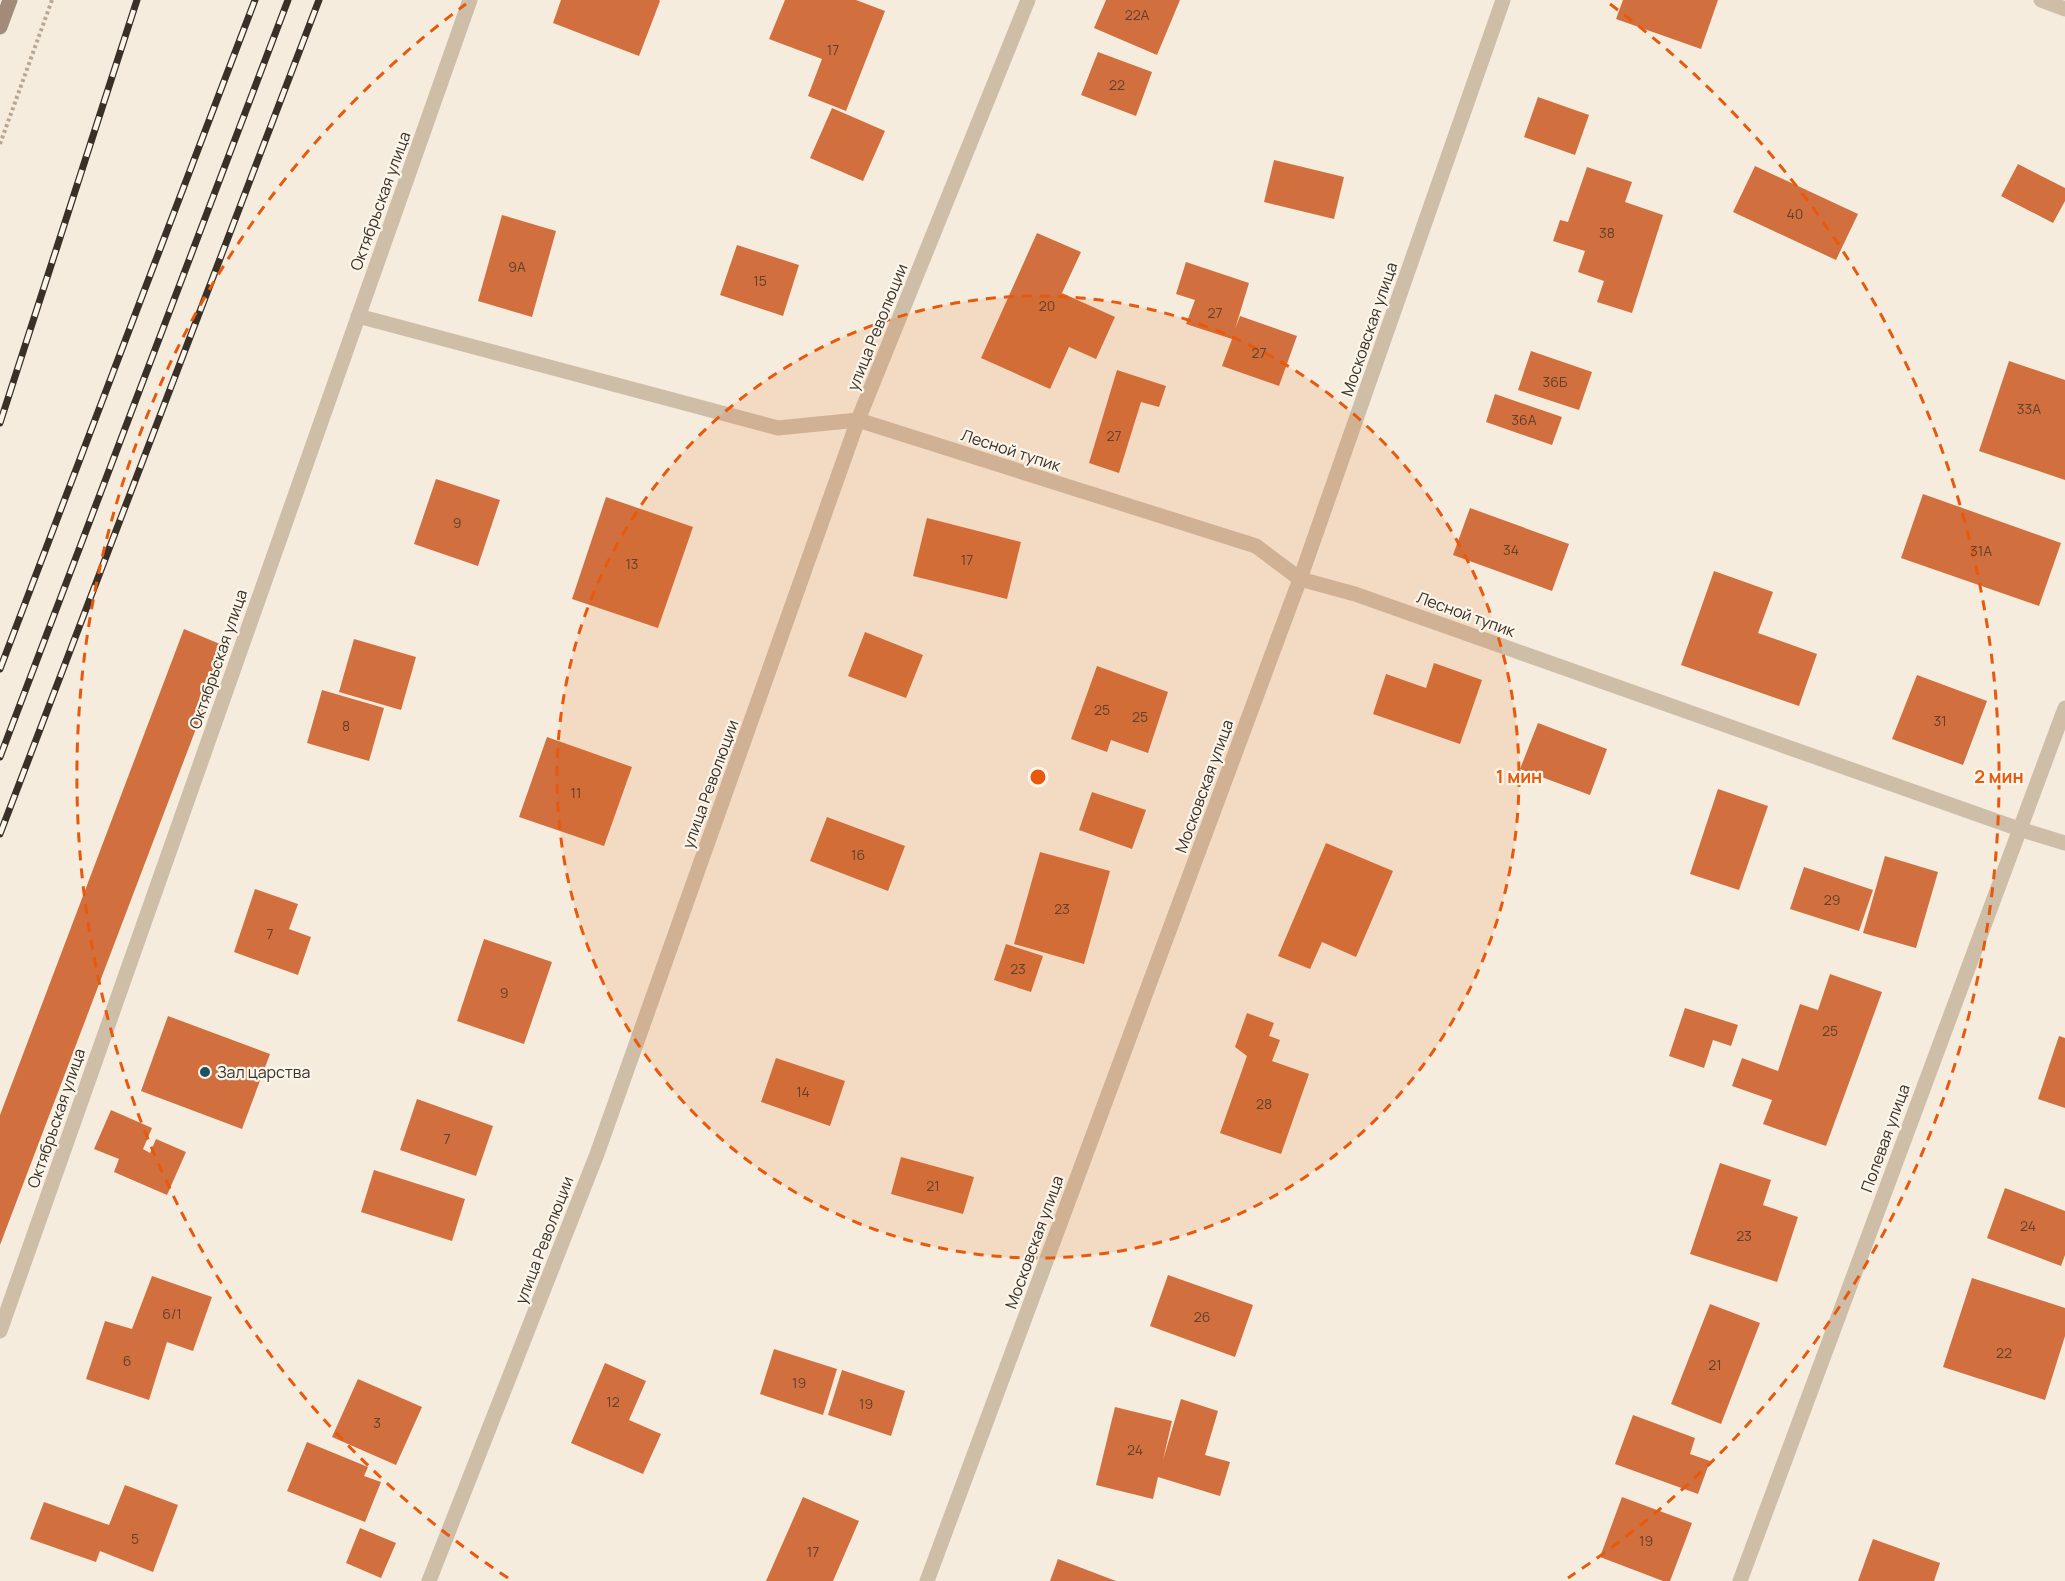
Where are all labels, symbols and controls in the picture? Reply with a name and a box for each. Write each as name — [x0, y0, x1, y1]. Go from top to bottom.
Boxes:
house number: 22А — [1125, 5, 1149, 24]
house number: 17 — [827, 40, 839, 59]
house number: 22 — [1109, 75, 1125, 94]
street label: Октябрьская улица — [345, 128, 415, 274]
house number: 40 — [1787, 204, 1803, 223]
house number: 38 — [1599, 223, 1615, 242]
house number: 9А — [508, 257, 526, 276]
street label: Московская улица — [1336, 259, 1402, 399]
street label: улица Революции — [841, 260, 913, 394]
house number: 15 — [753, 271, 767, 290]
house number: 20 — [1039, 296, 1055, 315]
house number: 27 — [1207, 303, 1223, 322]
house number: 27 — [1251, 343, 1267, 362]
house number: 36Б — [1543, 372, 1568, 391]
house number: 33А — [2017, 399, 2041, 418]
house number: 36А — [1511, 410, 1537, 429]
street label: Лесной тупик — [959, 424, 1064, 477]
house number: 27 — [1106, 426, 1122, 445]
house number: 9 — [453, 513, 461, 532]
house number: 34 — [1503, 540, 1519, 559]
house number: 31А — [1970, 541, 1992, 560]
house number: 17 — [961, 550, 973, 569]
house number: 13 — [625, 554, 639, 573]
street label: Октябрьская улица — [184, 586, 252, 732]
street label: Лесной тупик — [1414, 586, 1519, 642]
house number: 25 — [1094, 700, 1110, 719]
house number: 25 — [1132, 707, 1148, 726]
house number: 31 — [1933, 711, 1947, 730]
house number: 8 — [342, 716, 350, 735]
street label: Московская улица — [1170, 716, 1238, 856]
street label: улица Революции — [677, 717, 743, 851]
text: 1 мин — [1496, 764, 1542, 788]
text: 2 мин — [1974, 764, 2024, 788]
centre of rings — [1028, 767, 1048, 787]
house number: 11 — [571, 783, 581, 802]
house number: 16 — [851, 845, 865, 864]
house number: 29 — [1824, 890, 1840, 909]
house number: 23 — [1054, 899, 1070, 918]
house number: 7 — [266, 924, 274, 943]
house number: 23 — [1010, 959, 1026, 978]
house number: 9 — [500, 983, 508, 1002]
house number: 25 — [1822, 1021, 1838, 1040]
street label: Октябрьская улица — [22, 1045, 90, 1191]
place label: Зал царства — [217, 1061, 310, 1083]
marker: Зал царства — [198, 1065, 212, 1079]
street label: Полевая улица — [1855, 1081, 1915, 1195]
house number: 14 — [796, 1082, 810, 1101]
house number: 28 — [1256, 1094, 1272, 1113]
house number: 7 — [443, 1129, 451, 1148]
street label: Московская улица — [1000, 1172, 1068, 1312]
street label: улица Революции — [509, 1173, 579, 1307]
house number: 21 — [926, 1176, 940, 1195]
house number: 24 — [2020, 1216, 2036, 1235]
house number: 23 — [1736, 1226, 1752, 1245]
house number: 6/1 — [162, 1304, 182, 1323]
house number: 26 — [1194, 1307, 1210, 1326]
house number: 22 — [1996, 1343, 2012, 1362]
house number: 6 — [123, 1351, 131, 1370]
house number: 21 — [1708, 1355, 1722, 1374]
house number: 19 — [792, 1373, 806, 1392]
house number: 12 — [606, 1392, 620, 1411]
house number: 19 — [859, 1394, 873, 1413]
house number: 3 — [373, 1413, 381, 1432]
house number: 24 — [1127, 1440, 1143, 1459]
house number: 5 — [131, 1529, 139, 1548]
house number: 19 — [1639, 1531, 1653, 1550]
house number: 17 — [807, 1542, 819, 1561]

